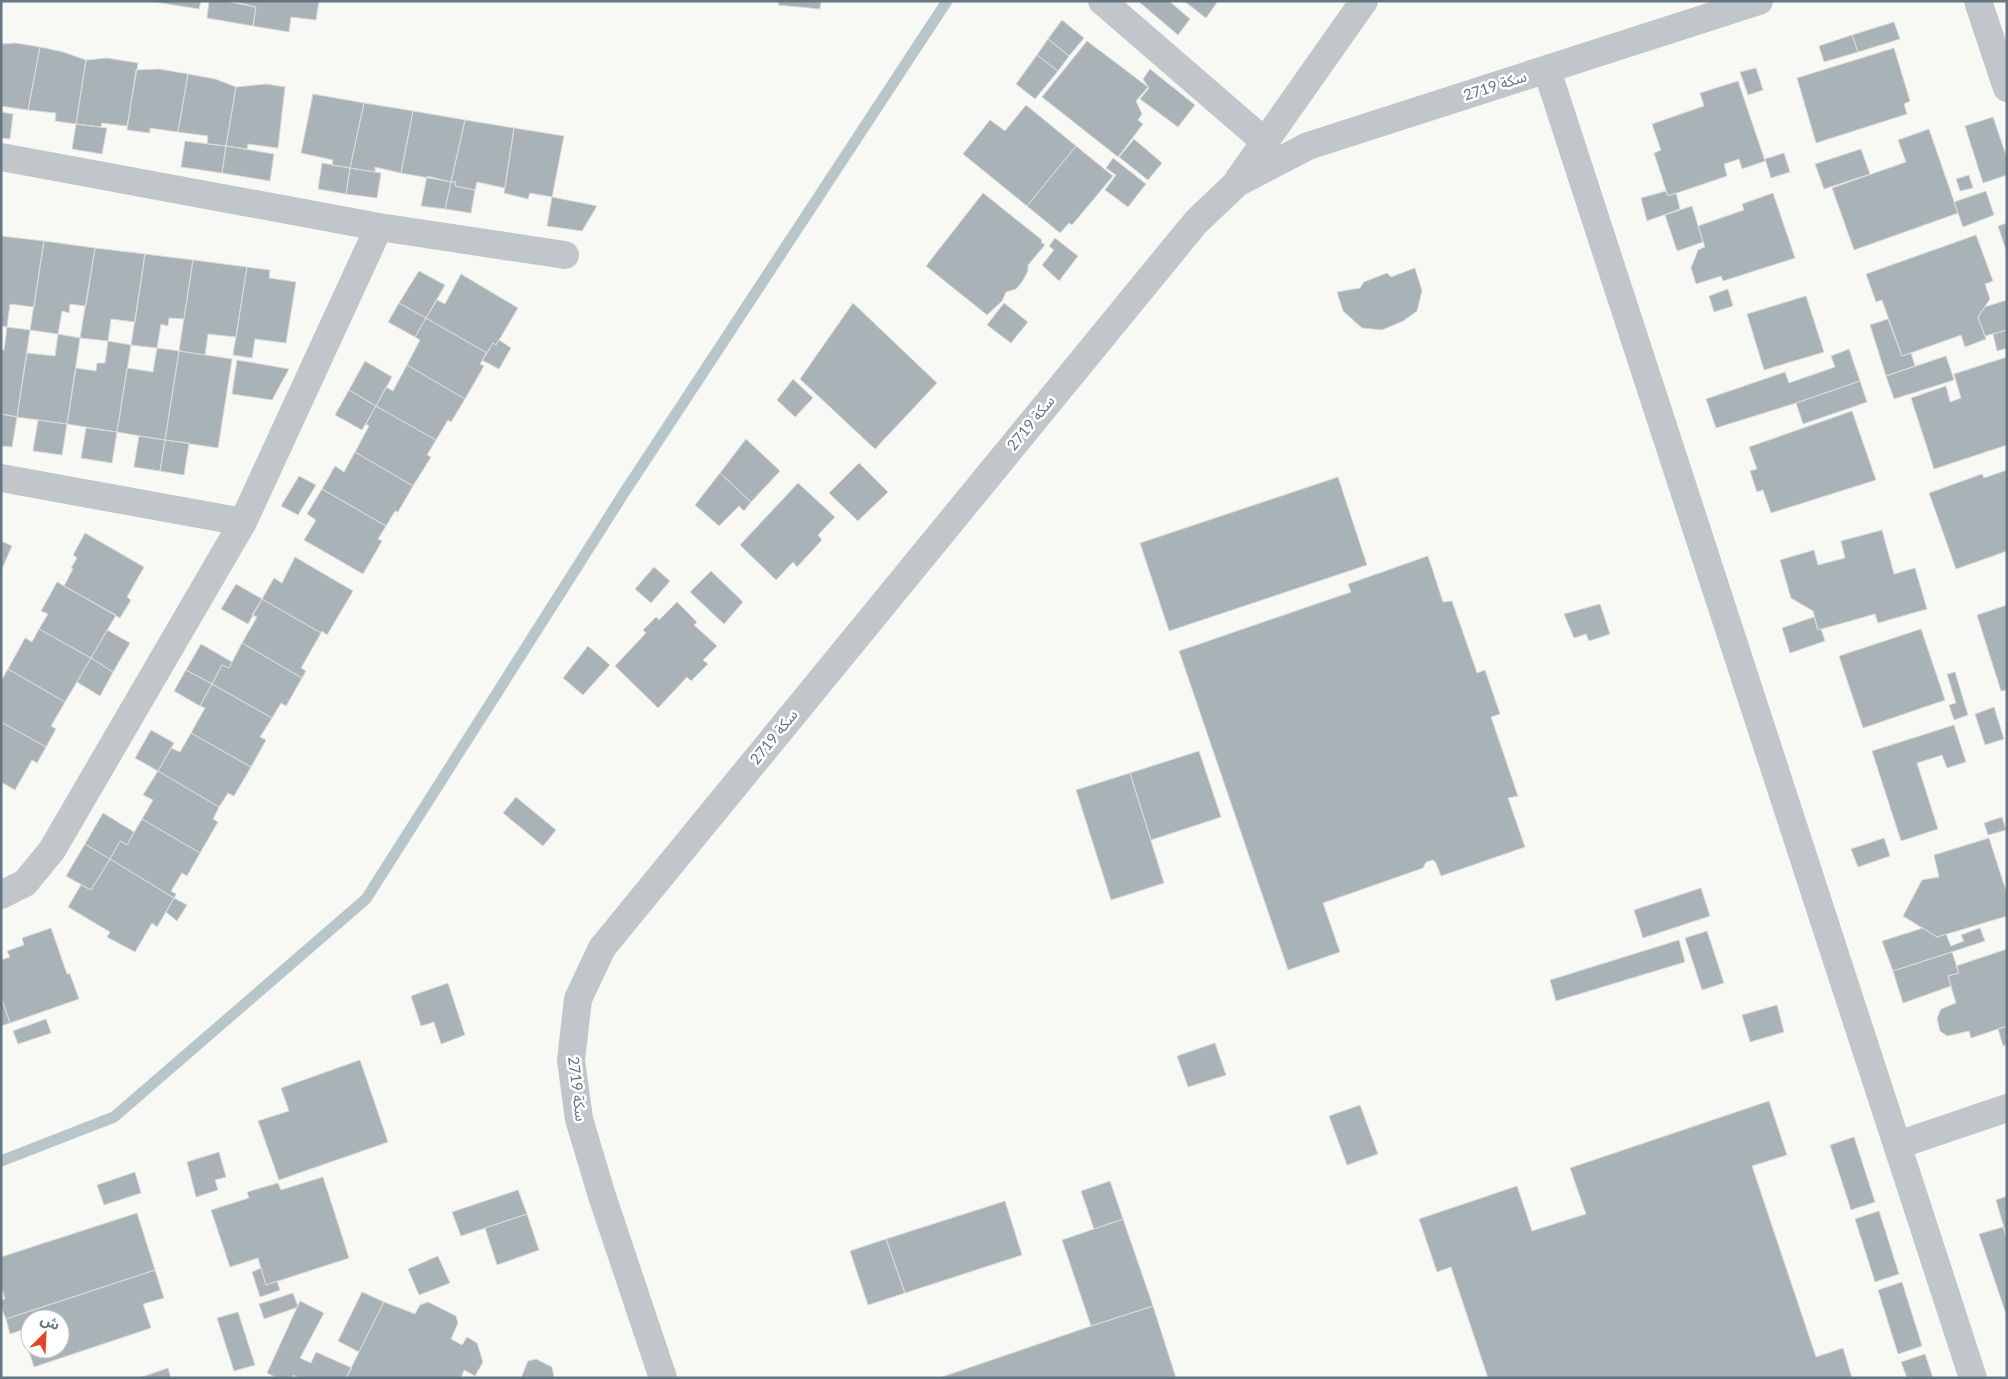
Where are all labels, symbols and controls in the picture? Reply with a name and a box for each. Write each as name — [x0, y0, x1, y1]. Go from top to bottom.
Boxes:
street label: سكة 2719 — [1461, 66, 1529, 104]
street label: سكة 2719 — [1003, 391, 1058, 453]
street label: سكة 2719 — [746, 705, 801, 767]
street label: سكة 2719 — [565, 1055, 591, 1123]
north arrow — [20, 1309, 70, 1359]
text: ش — [38, 1310, 63, 1333]

